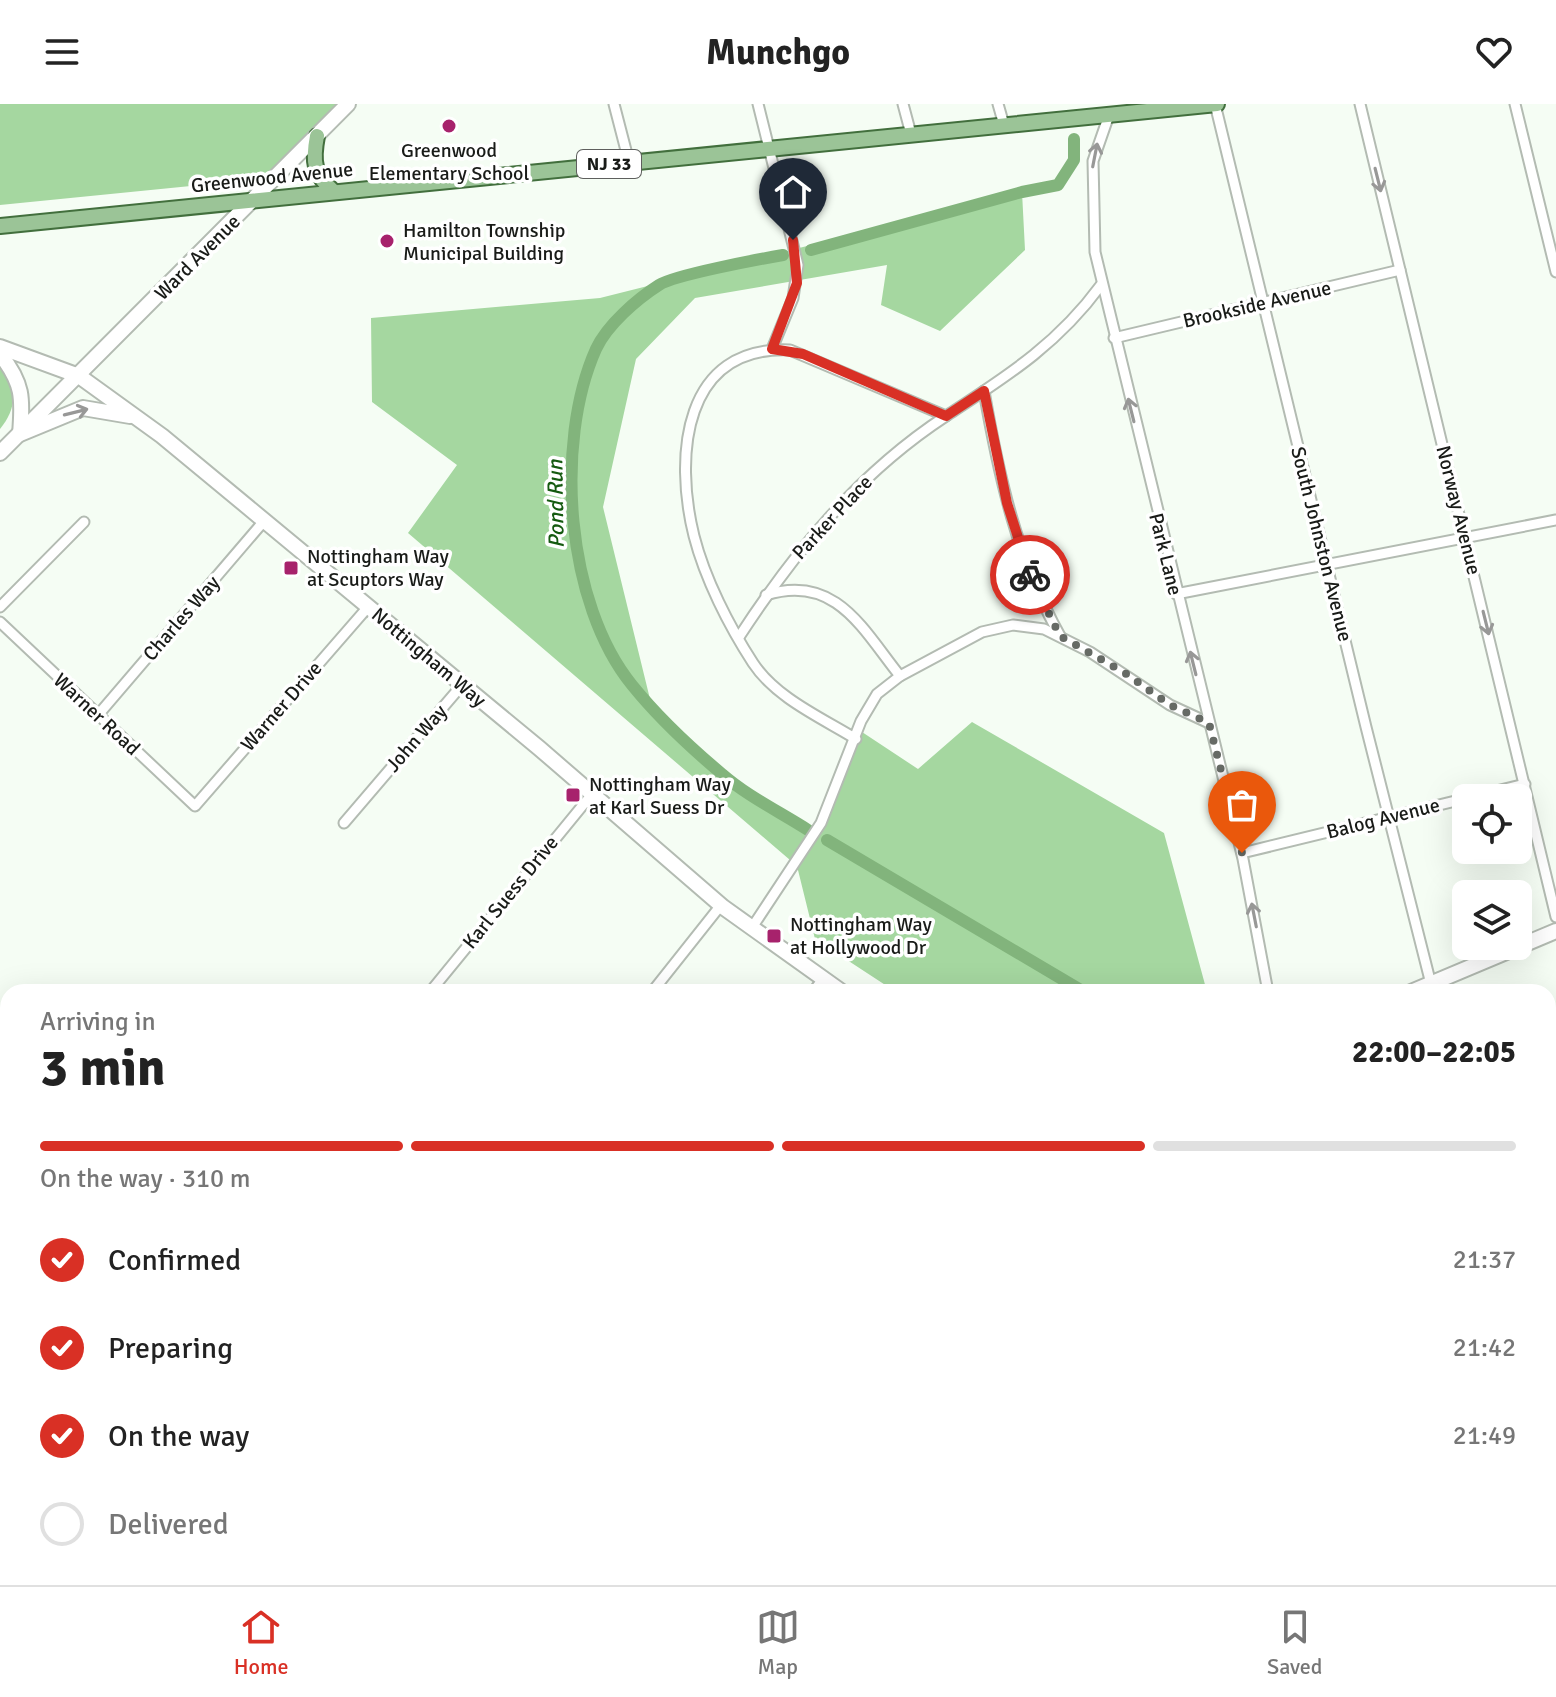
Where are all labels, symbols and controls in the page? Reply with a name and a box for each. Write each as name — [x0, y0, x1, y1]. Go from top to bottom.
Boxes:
icon: menu — [40, 30, 84, 74]
text: Munchgo — [706, 30, 850, 75]
icon: heart — [1472, 30, 1516, 74]
marker: Greenwood Elementary School — [440, 117, 458, 135]
place label: Greenwood Elementary School — [369, 138, 529, 186]
one-way arrow — [1089, 142, 1104, 168]
road number: NJ 33 — [577, 150, 641, 178]
street label: Greenwood Avenue — [190, 157, 354, 198]
pin — [759, 158, 827, 240]
one-way arrow — [1371, 166, 1386, 192]
icon: home — [771, 170, 815, 214]
street label: Ward Avenue — [149, 209, 245, 305]
place label: Hamilton Township Municipal Building — [403, 218, 565, 266]
marker: Hamilton Township Municipal Building — [378, 232, 396, 250]
street label: Brookside Avenue — [1181, 275, 1334, 334]
one-way arrow — [1123, 398, 1138, 423]
one-way arrow — [62, 404, 88, 419]
street label: Norway Avenue — [1430, 443, 1487, 577]
street label: South Johnston Avenue — [1285, 444, 1358, 644]
water label: Pond Run — [541, 458, 570, 549]
street label: Parker Place — [787, 470, 878, 565]
street label: Park Lane — [1143, 510, 1188, 598]
courier — [990, 535, 1070, 615]
place label: Nottingham Way at Scuptors Way — [307, 544, 449, 592]
icon: bike — [1008, 553, 1052, 597]
marker: Nottingham Way at Scuptors Way — [282, 559, 300, 577]
street label: Charles Way — [138, 570, 226, 666]
street label: Nottingham Way — [366, 602, 491, 713]
one-way arrow — [1479, 609, 1494, 635]
one-way arrow — [1185, 650, 1200, 676]
street label: Warner Drive — [235, 656, 327, 756]
street label: Warner Road — [48, 668, 145, 761]
street label: John Way — [380, 699, 453, 777]
pin — [1208, 771, 1276, 853]
place label: Nottingham Way at Karl Suess Dr — [589, 772, 731, 820]
icon: bag — [1220, 783, 1264, 827]
map controls — [1452, 784, 1532, 960]
button: locate — [1452, 784, 1532, 864]
marker: Nottingham Way at Karl Suess Dr — [564, 786, 582, 804]
street label: Balog Avenue — [1324, 792, 1442, 845]
street label: Karl Suess Drive — [457, 831, 564, 954]
button: layers — [1452, 880, 1532, 960]
one-way arrow — [1245, 903, 1260, 929]
place label: Nottingham Way at Hollywood Dr — [790, 912, 932, 960]
marker: Nottingham Way at Hollywood Dr — [765, 927, 783, 945]
text: Arriving in — [40, 1006, 156, 1038]
text: 22:00–22:05 — [1352, 1034, 1516, 1071]
text: 3 min — [40, 1036, 166, 1100]
text: On the way · 310 m — [40, 1163, 250, 1195]
icon: check — [40, 1238, 84, 1282]
text: Confirmed — [108, 1242, 241, 1279]
text: 21:37 — [1453, 1244, 1516, 1276]
icon: check — [40, 1326, 84, 1370]
text: Preparing — [108, 1330, 233, 1367]
text: 21:42 — [1453, 1332, 1516, 1364]
icon: check — [40, 1414, 84, 1458]
text: On the way — [108, 1418, 249, 1455]
text: 21:49 — [1453, 1420, 1516, 1452]
text: Delivered — [108, 1506, 229, 1543]
tab: Home — [234, 1605, 288, 1680]
tab: Map — [756, 1605, 800, 1680]
tab: Saved — [1267, 1605, 1322, 1680]

